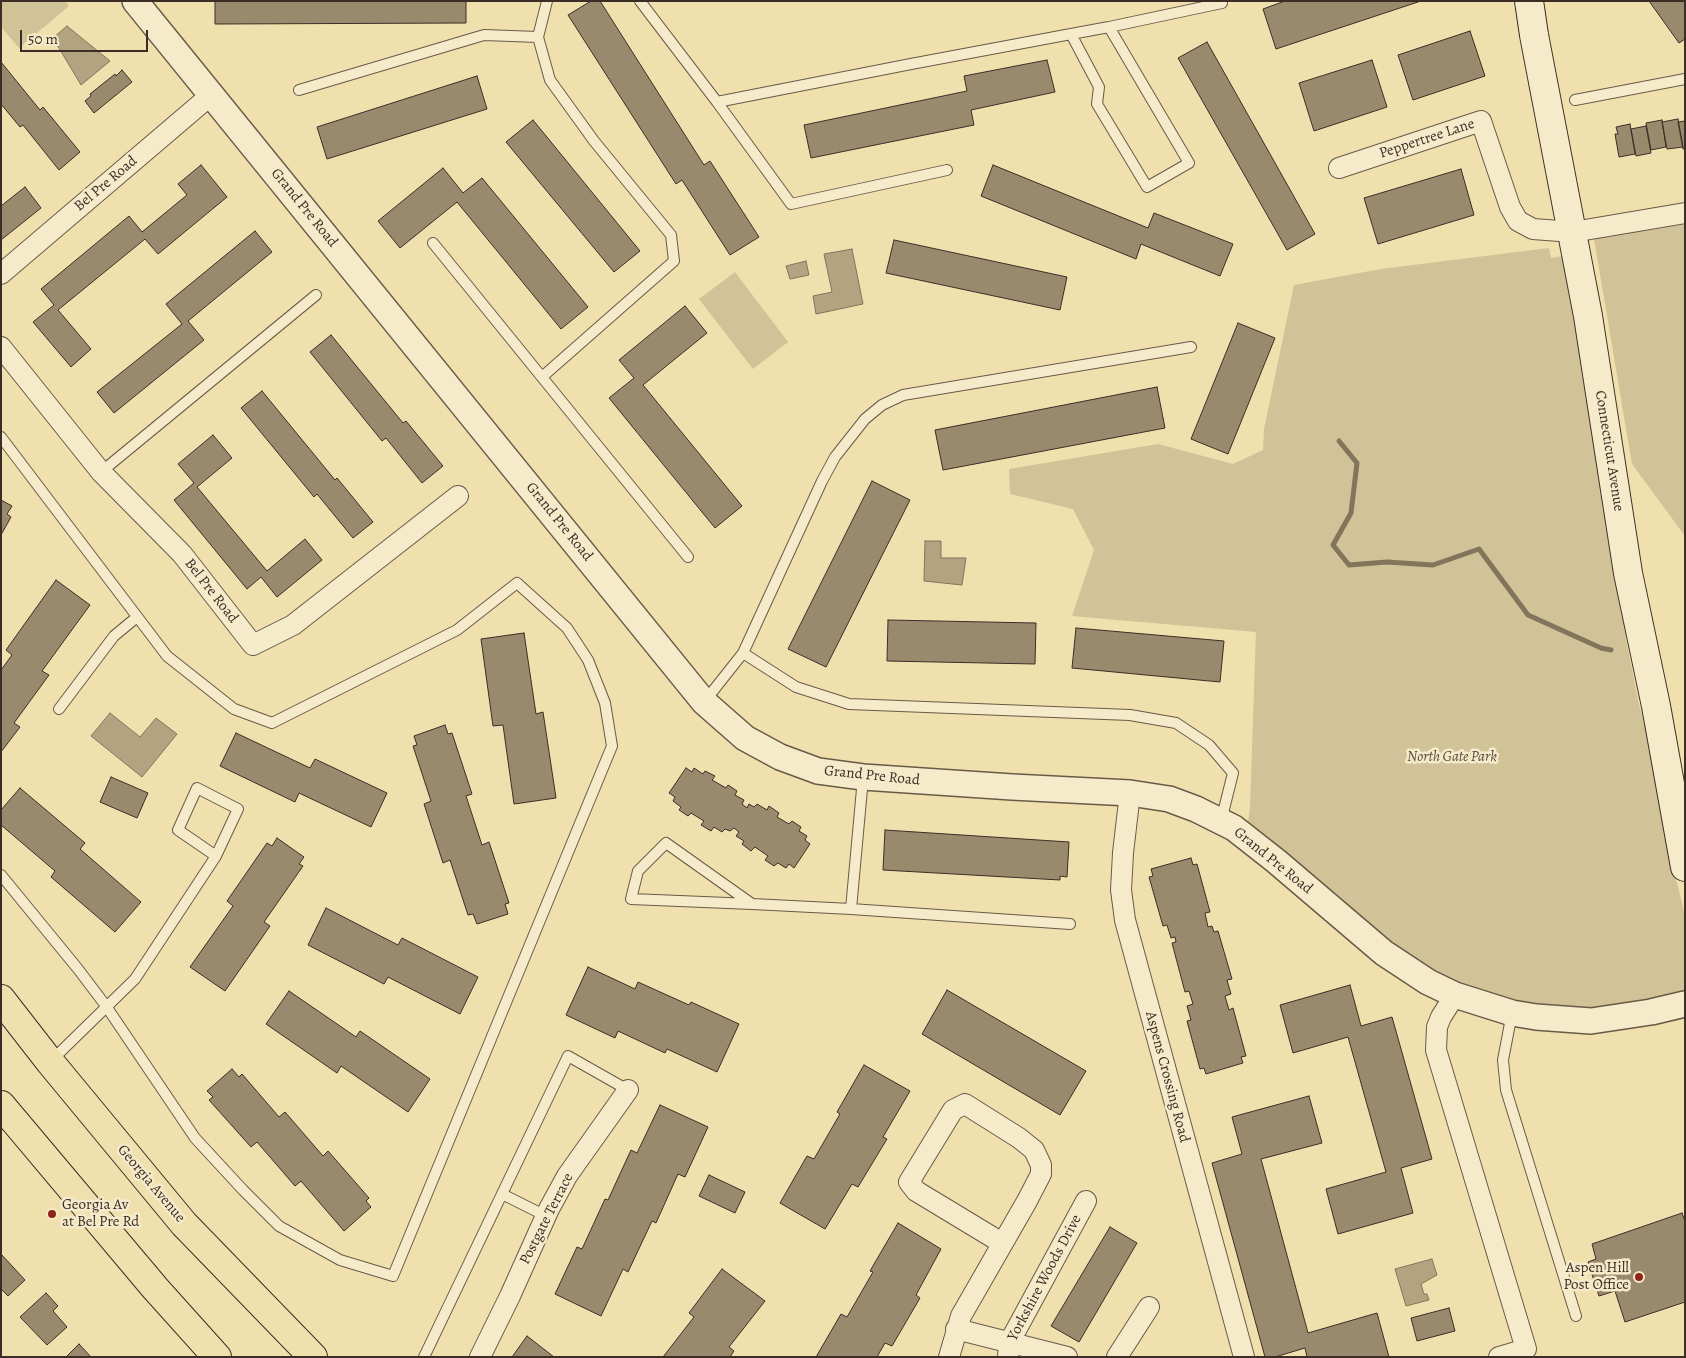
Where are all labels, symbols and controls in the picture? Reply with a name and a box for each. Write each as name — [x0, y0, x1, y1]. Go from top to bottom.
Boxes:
scale bar — [22, 20, 150, 52]
text: 50 m — [28, 29, 58, 49]
street label: Peppertree Lane — [1377, 115, 1477, 163]
street label: Bel Pre Road — [71, 152, 141, 216]
street label: Grand Pre Road — [267, 165, 341, 251]
street label: Connecticut Avenue — [1591, 389, 1627, 513]
street label: Grand Pre Road — [522, 479, 596, 565]
street label: Bel Pre Road — [180, 555, 242, 627]
park label: North Gate Park — [1407, 748, 1497, 766]
street label: Grand Pre Road — [823, 762, 921, 790]
street label: Grand Pre Road — [1230, 824, 1316, 898]
street label: Aspens Crossing Road — [1141, 1009, 1193, 1145]
street label: Georgia Avenue — [113, 1141, 189, 1227]
street label: Postgate Terrace — [516, 1170, 578, 1268]
place label: Georgia Av at Bel Pre Rd — [62, 1196, 139, 1231]
marker: Georgia Av at Bel Pre Rd — [46, 1208, 58, 1220]
street label: Yorkshire Woods Drive — [1004, 1212, 1086, 1344]
place label: Aspen Hill Post Office — [1563, 1259, 1629, 1294]
marker: Aspen Hill Post Office — [1633, 1271, 1645, 1283]

